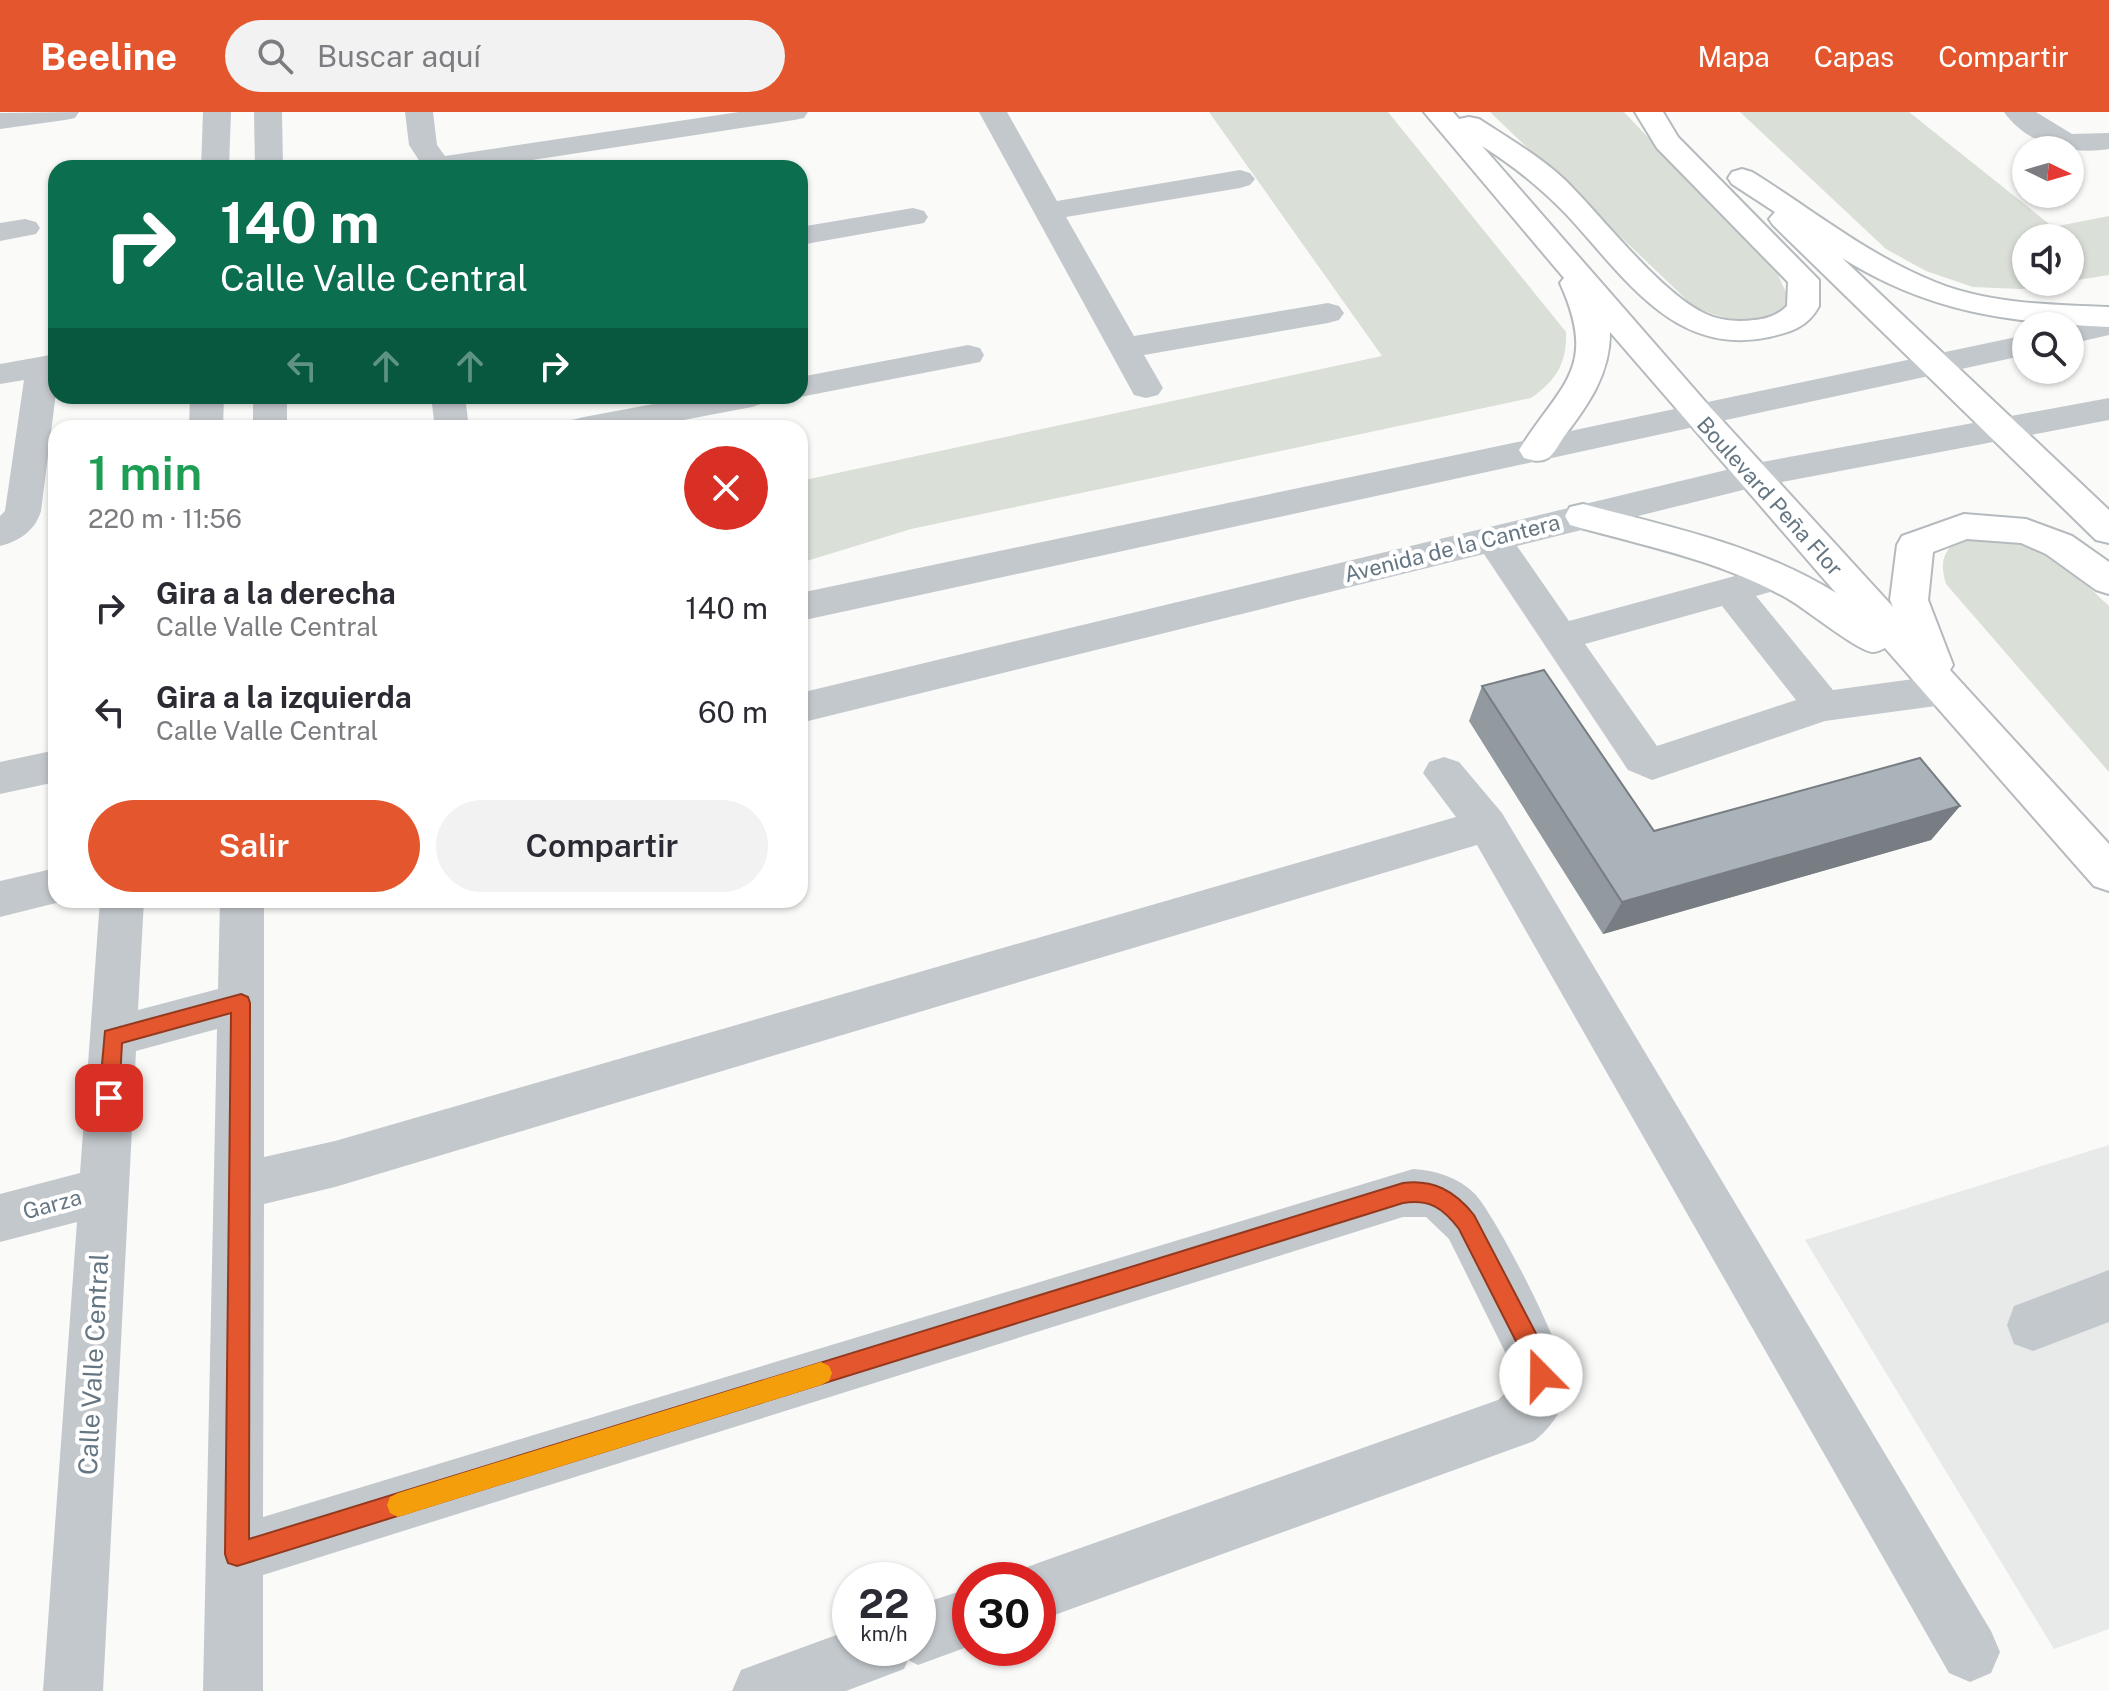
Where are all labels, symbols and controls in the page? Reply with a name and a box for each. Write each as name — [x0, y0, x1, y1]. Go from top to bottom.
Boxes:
search box — [225, 20, 785, 92]
text: Beeline — [40, 34, 177, 79]
icon: search — [253, 34, 297, 78]
text: Buscar aquí — [317, 38, 481, 74]
text: Mapa — [1697, 40, 1770, 73]
text: Capas — [1814, 40, 1894, 73]
text: Compartir — [1938, 40, 2069, 73]
north arrow — [2012, 136, 2084, 208]
map controls — [2012, 136, 2084, 384]
text: 140 m — [220, 190, 380, 256]
icon: right — [88, 192, 192, 296]
button: sound — [2012, 224, 2084, 296]
text: Calle Valle Central — [220, 257, 528, 299]
button: search — [2012, 312, 2084, 384]
icon: left — [280, 344, 324, 388]
icon: ahead — [364, 344, 408, 388]
icon: ahead — [448, 344, 492, 388]
icon: right — [532, 344, 576, 388]
street label: Boulevard Peña Flor — [1692, 411, 1848, 581]
text: 1 min — [88, 444, 202, 501]
button: close — [684, 446, 768, 530]
text: 220 m · 11:56 — [88, 503, 242, 534]
street label: Avenida de la Cantera — [1341, 509, 1563, 587]
text: Gira a la derecha — [156, 575, 396, 611]
icon: right — [88, 586, 132, 630]
text: 140 m — [685, 590, 768, 626]
text: Calle Valle Central — [156, 611, 379, 642]
text: Gira a la izquierda — [156, 679, 412, 715]
icon: left — [88, 690, 132, 734]
text: 60 m — [698, 694, 768, 730]
text: Calle Valle Central — [156, 715, 379, 746]
button: Salir — [88, 800, 420, 892]
button: Compartir — [436, 800, 768, 892]
pin — [75, 1064, 143, 1132]
icon: arrive — [87, 1076, 131, 1120]
street label: Garza — [20, 1184, 84, 1224]
street label: Calle Valle Central — [72, 1252, 114, 1476]
position arrow — [1499, 1333, 1583, 1417]
speed limit sign: 30 — [952, 1562, 1056, 1666]
text: 22 — [859, 1580, 909, 1627]
text: km/h — [860, 1622, 908, 1646]

